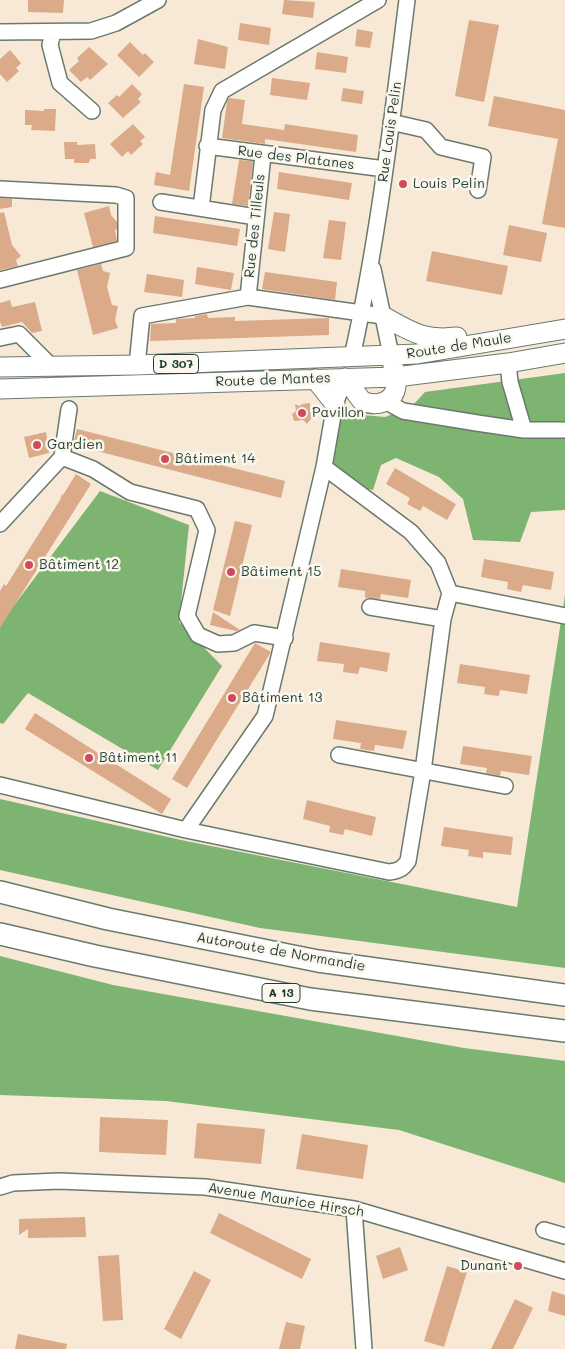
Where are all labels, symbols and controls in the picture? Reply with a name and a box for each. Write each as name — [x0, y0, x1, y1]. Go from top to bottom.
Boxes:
street label: Rue Louis Pelin — [375, 81, 405, 183]
street label: Rue des Platanes — [237, 143, 355, 173]
street label: Rue des Tilleuls — [241, 173, 269, 279]
place label: Louis Pelin — [413, 176, 485, 192]
marker: Louis Pelin — [397, 178, 409, 190]
street label: Route de Maule — [405, 329, 513, 363]
road number: D 307 — [154, 354, 198, 374]
street label: Route de Mantes — [215, 370, 331, 390]
place label: Pavillon — [312, 405, 364, 421]
marker: Pavillon — [296, 407, 308, 419]
place label: Gardien — [47, 437, 103, 453]
marker: Gardien — [31, 439, 43, 451]
place label: Bâtiment 14 — [175, 451, 256, 467]
marker: Bâtiment 14 — [159, 453, 171, 465]
place label: Bâtiment 12 — [39, 557, 119, 573]
marker: Bâtiment 12 — [23, 559, 35, 571]
place label: Bâtiment 15 — [241, 564, 321, 580]
marker: Bâtiment 15 — [225, 566, 237, 578]
place label: Bâtiment 13 — [242, 690, 323, 706]
marker: Bâtiment 13 — [226, 692, 238, 704]
place label: Bâtiment 11 — [99, 750, 178, 766]
marker: Bâtiment 11 — [83, 752, 95, 764]
street label: Autoroute de Normandie — [195, 929, 367, 975]
road number: A 13 — [262, 984, 300, 1002]
street label: Avenue Maurice Hirsch — [207, 1179, 365, 1221]
place label: Dunant — [460, 1258, 508, 1274]
marker: Dunant — [512, 1260, 524, 1272]

